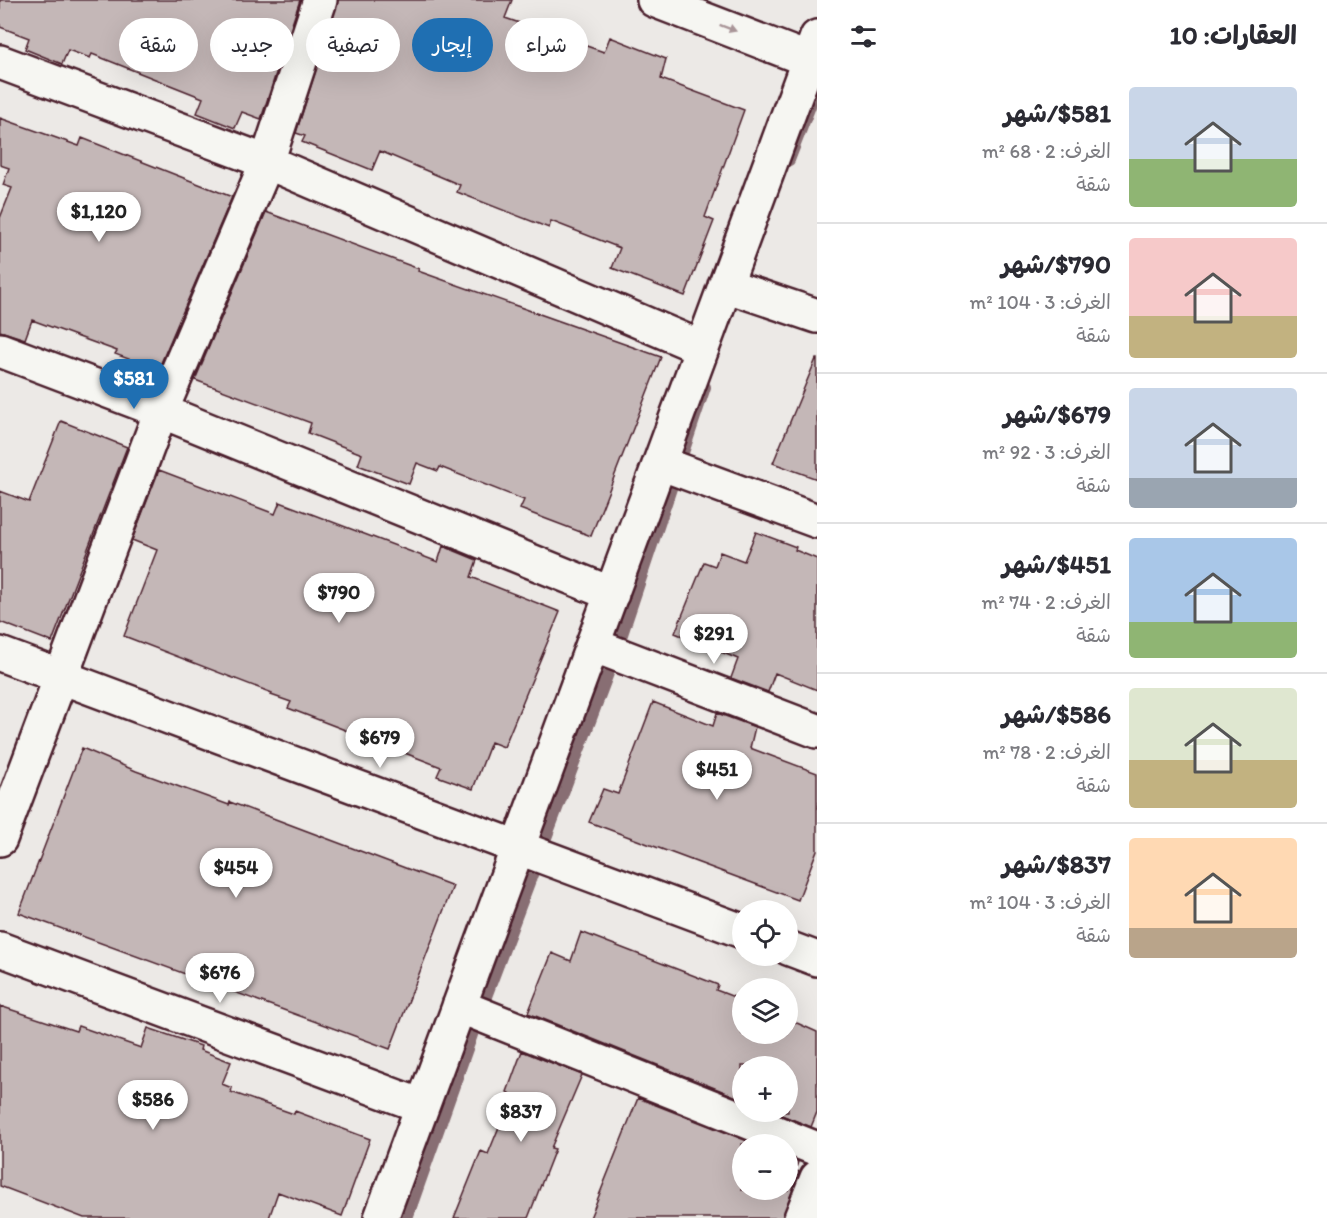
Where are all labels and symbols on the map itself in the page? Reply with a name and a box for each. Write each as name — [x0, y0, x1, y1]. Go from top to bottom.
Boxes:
one-way arrow — [719, 24, 737, 34]
pin: $1,120 — [50, 192, 148, 243]
pin: $581 — [98, 359, 170, 410]
pin: $790 — [303, 573, 375, 624]
pin: $291 — [678, 614, 750, 665]
pin: $679 — [344, 718, 416, 769]
pin: $451 — [681, 750, 753, 801]
pin: $454 — [200, 848, 272, 899]
pin: $676 — [184, 953, 256, 1004]
pin: $586 — [117, 1080, 189, 1131]
pin: $837 — [485, 1092, 557, 1143]

